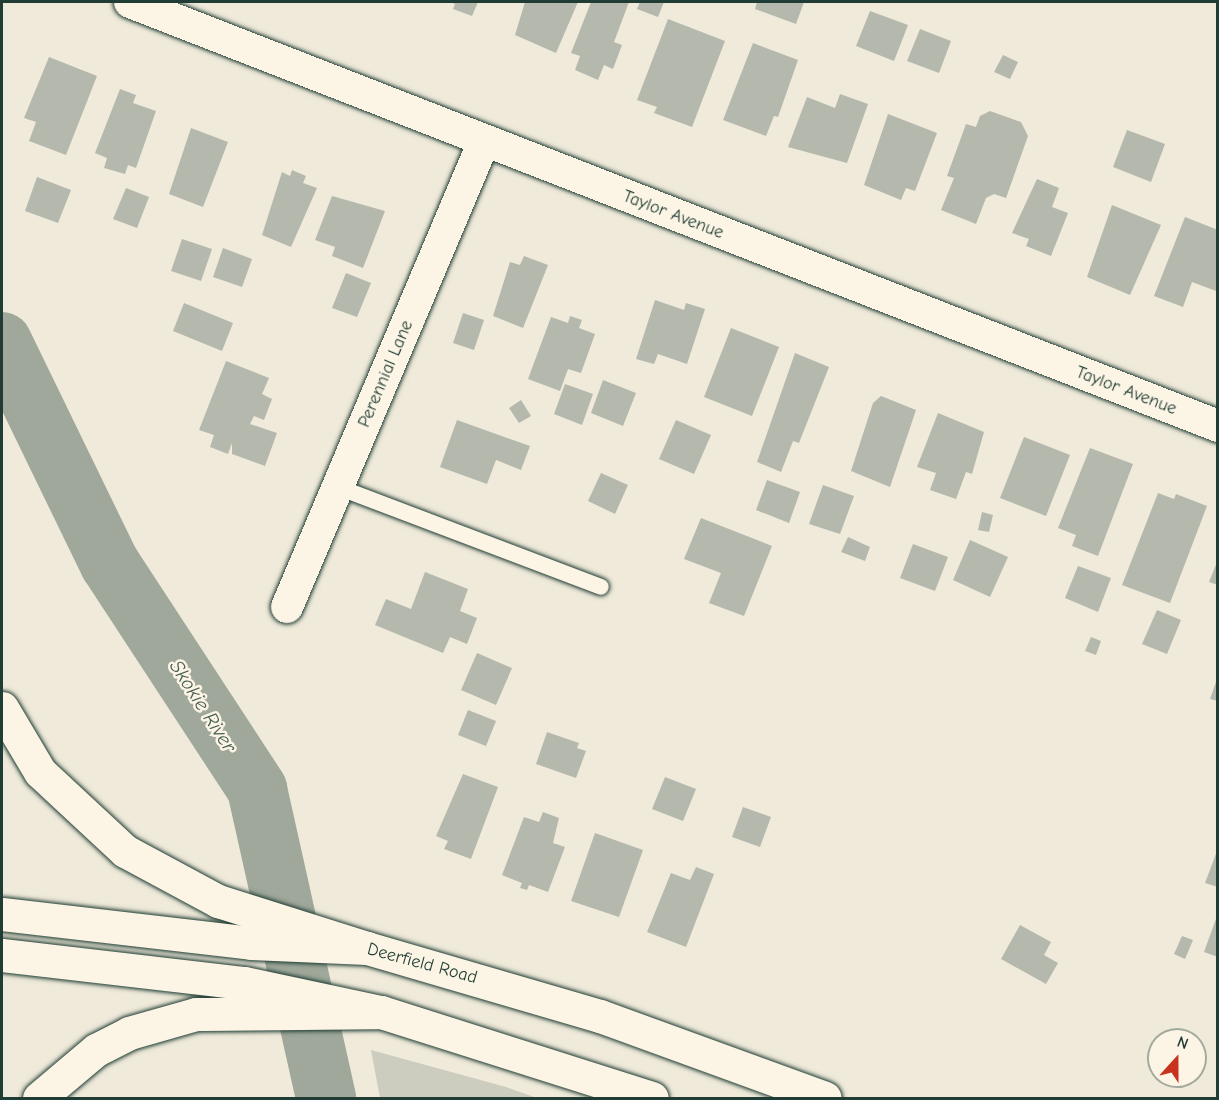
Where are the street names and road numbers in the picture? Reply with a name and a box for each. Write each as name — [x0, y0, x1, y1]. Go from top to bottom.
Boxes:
street label: Taylor Avenue — [619, 186, 727, 244]
street label: Perennial Lane — [354, 317, 418, 431]
street label: Taylor Avenue — [1072, 362, 1180, 420]
street label: Deerfield Road — [365, 939, 479, 989]

